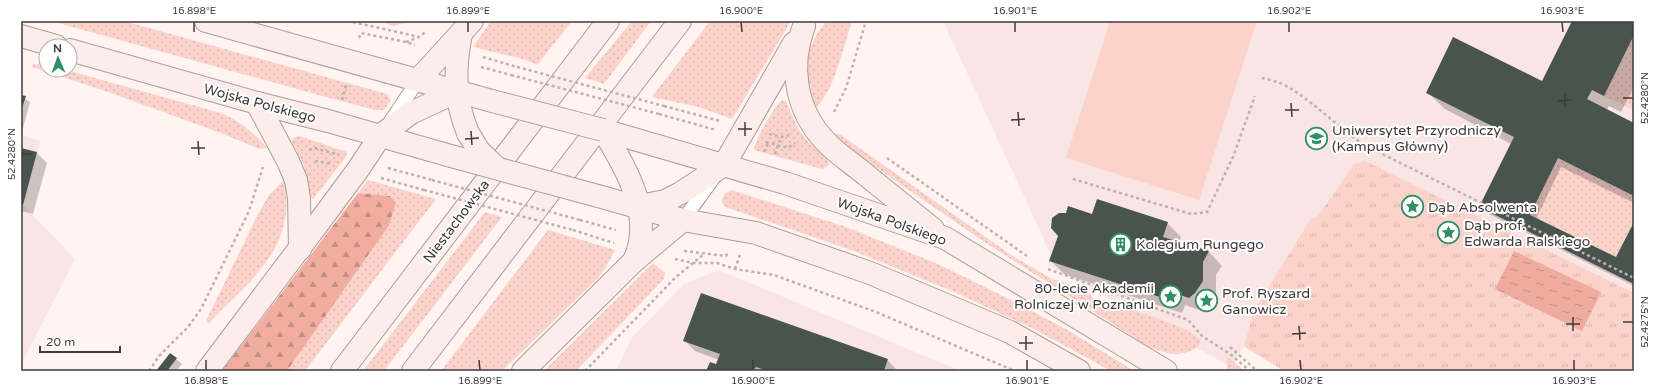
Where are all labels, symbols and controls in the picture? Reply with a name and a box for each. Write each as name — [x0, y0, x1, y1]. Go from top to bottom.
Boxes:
text: 16.898°E — [172, 5, 216, 17]
text: 16.899°E — [446, 5, 490, 17]
text: 16.900°E — [719, 5, 763, 17]
text: 16.901°E — [993, 5, 1037, 17]
text: 16.902°E — [1267, 5, 1311, 17]
text: 16.903°E — [1540, 5, 1584, 17]
north arrow — [38, 38, 78, 78]
text: N — [53, 42, 62, 55]
text: 52.4280°N — [1639, 72, 1651, 124]
street label: Wojska Polskiego — [202, 80, 318, 127]
place label: Uniwersytet Przyrodniczy (Kampus Główny) — [1332, 122, 1501, 155]
school or university icon: Uniwersytet Przyrodniczy (Kampus Główny) — [1303, 125, 1329, 151]
text: 52.4280°N — [6, 128, 18, 180]
street label: Niestachowska — [420, 176, 493, 266]
street label: Wojska Polskiego — [835, 194, 949, 249]
place icon: Dąb Absolwenta — [1400, 194, 1426, 220]
place label: Dąb Absolwenta — [1428, 199, 1537, 216]
place label: Dąb prof. Edwarda Ralskiego — [1464, 217, 1590, 250]
place icon: Dąb prof. Edwarda Ralskiego — [1435, 220, 1461, 246]
building icon: Kolegium Rungego — [1107, 231, 1133, 257]
place label: Kolegium Rungego — [1136, 236, 1264, 253]
place label: 80-lecie Akademii Rolniczej w Poznaniu — [1014, 280, 1154, 313]
place icon: 80-lecie Akademii Rolniczej w Poznaniu — [1157, 283, 1183, 309]
place label: Prof. Ryszard Ganowicz — [1222, 285, 1310, 318]
place icon: Prof. Ryszard Ganowicz — [1193, 288, 1219, 314]
text: 52.4275°N — [1639, 296, 1651, 348]
scale bar — [40, 328, 120, 354]
text: 20 m — [46, 335, 75, 349]
text: 16.898°E — [184, 375, 228, 387]
text: 16.899°E — [458, 375, 502, 387]
text: 16.900°E — [731, 375, 775, 387]
text: 16.901°E — [1005, 375, 1049, 387]
text: 16.902°E — [1279, 375, 1323, 387]
text: 16.903°E — [1552, 375, 1596, 387]

